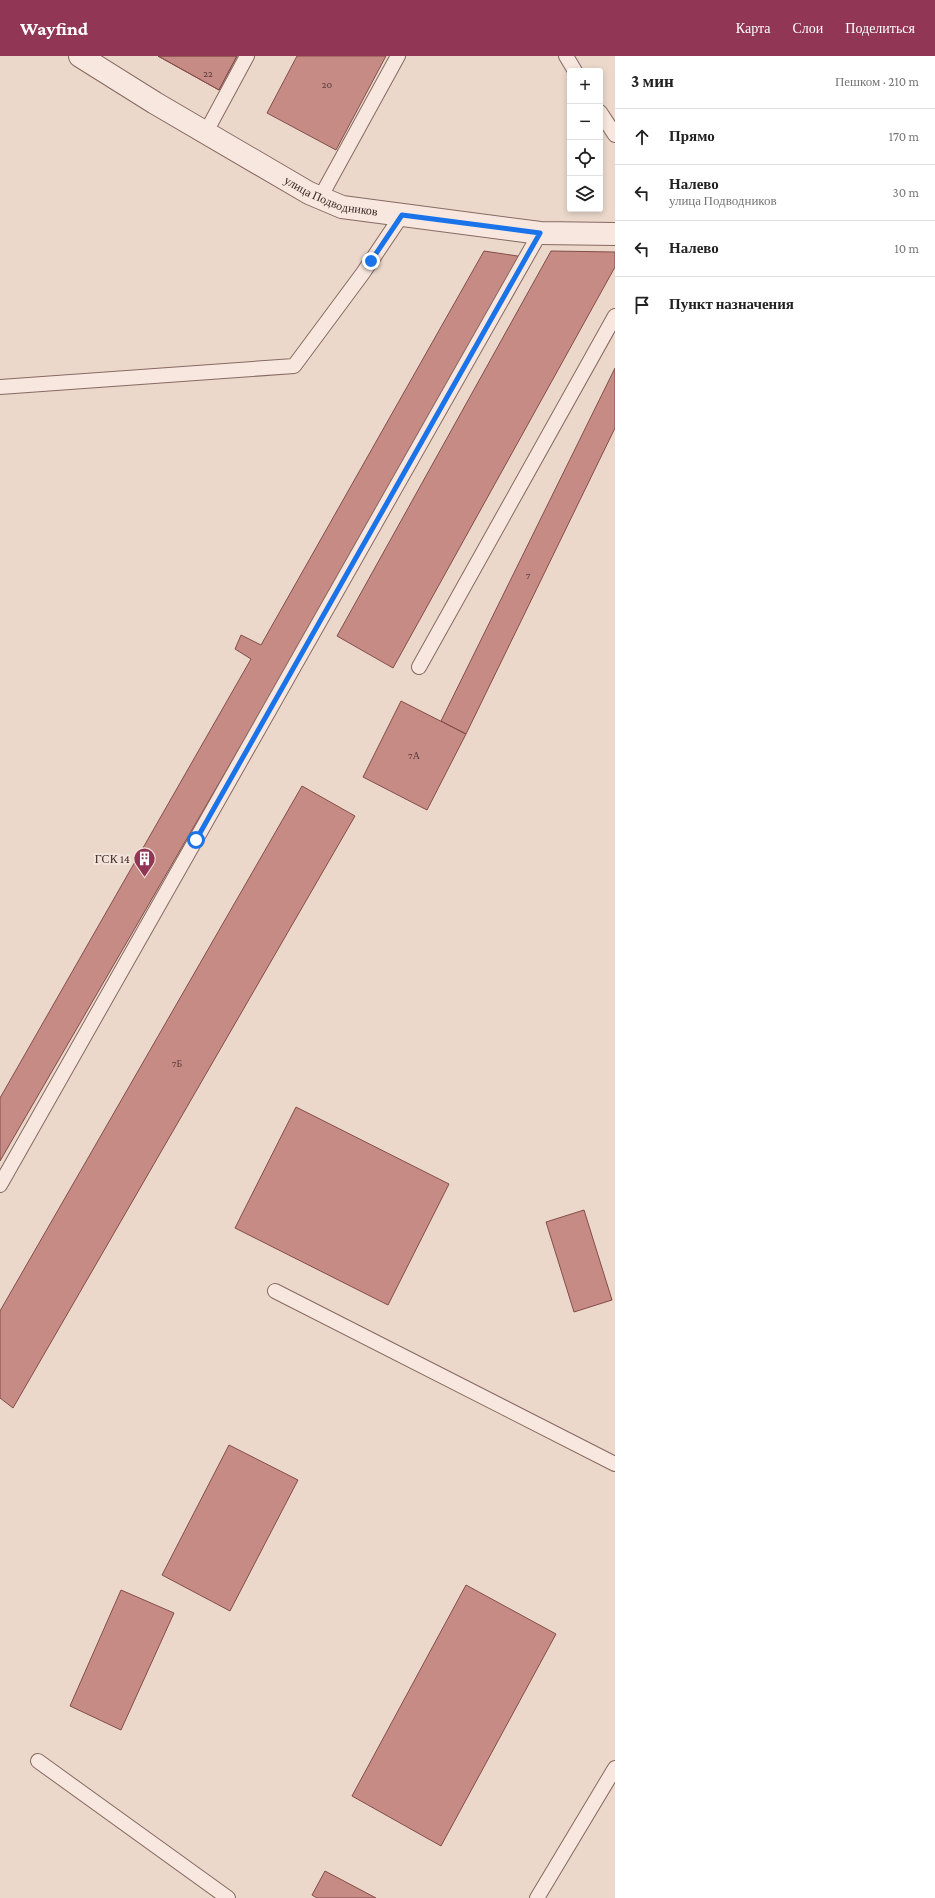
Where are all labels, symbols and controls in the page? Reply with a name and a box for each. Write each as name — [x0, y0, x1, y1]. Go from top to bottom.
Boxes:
text: Wayfind — [20, 18, 88, 39]
text: Карта — [736, 20, 770, 36]
text: Слои — [792, 20, 823, 36]
text: Поделиться — [845, 20, 915, 36]
house number: 22 — [203, 68, 213, 79]
map controls — [567, 68, 603, 212]
button: + — [567, 68, 603, 104]
text: 3 мин — [631, 72, 674, 91]
text: Пешком · 210 m — [835, 74, 919, 89]
house number: 20 — [322, 79, 333, 90]
button: − — [567, 104, 603, 140]
icon: ahead — [631, 126, 653, 148]
text: Прямо — [669, 128, 715, 144]
text: 170 m — [889, 129, 919, 144]
button: locate — [567, 140, 603, 176]
street label: улица Подводников — [282, 173, 379, 219]
button: layers — [567, 176, 603, 212]
text: Налево — [669, 176, 719, 192]
icon: left — [631, 182, 653, 204]
text: 30 m — [893, 185, 919, 200]
text: улица Подводников — [669, 193, 777, 208]
icon: left — [631, 238, 653, 260]
text: Налево — [669, 240, 719, 256]
text: 10 m — [894, 241, 919, 256]
route end — [362, 252, 380, 270]
icon: arrive — [631, 294, 653, 316]
text: Пункт назначения — [669, 296, 794, 312]
house number: 7 — [526, 570, 531, 581]
house number: 7А — [408, 750, 421, 761]
route start — [187, 831, 205, 849]
building icon: ГСК 14 — [132, 846, 158, 879]
place label: ГСК 14 — [95, 852, 130, 866]
house number: 7Б — [172, 1058, 182, 1069]

